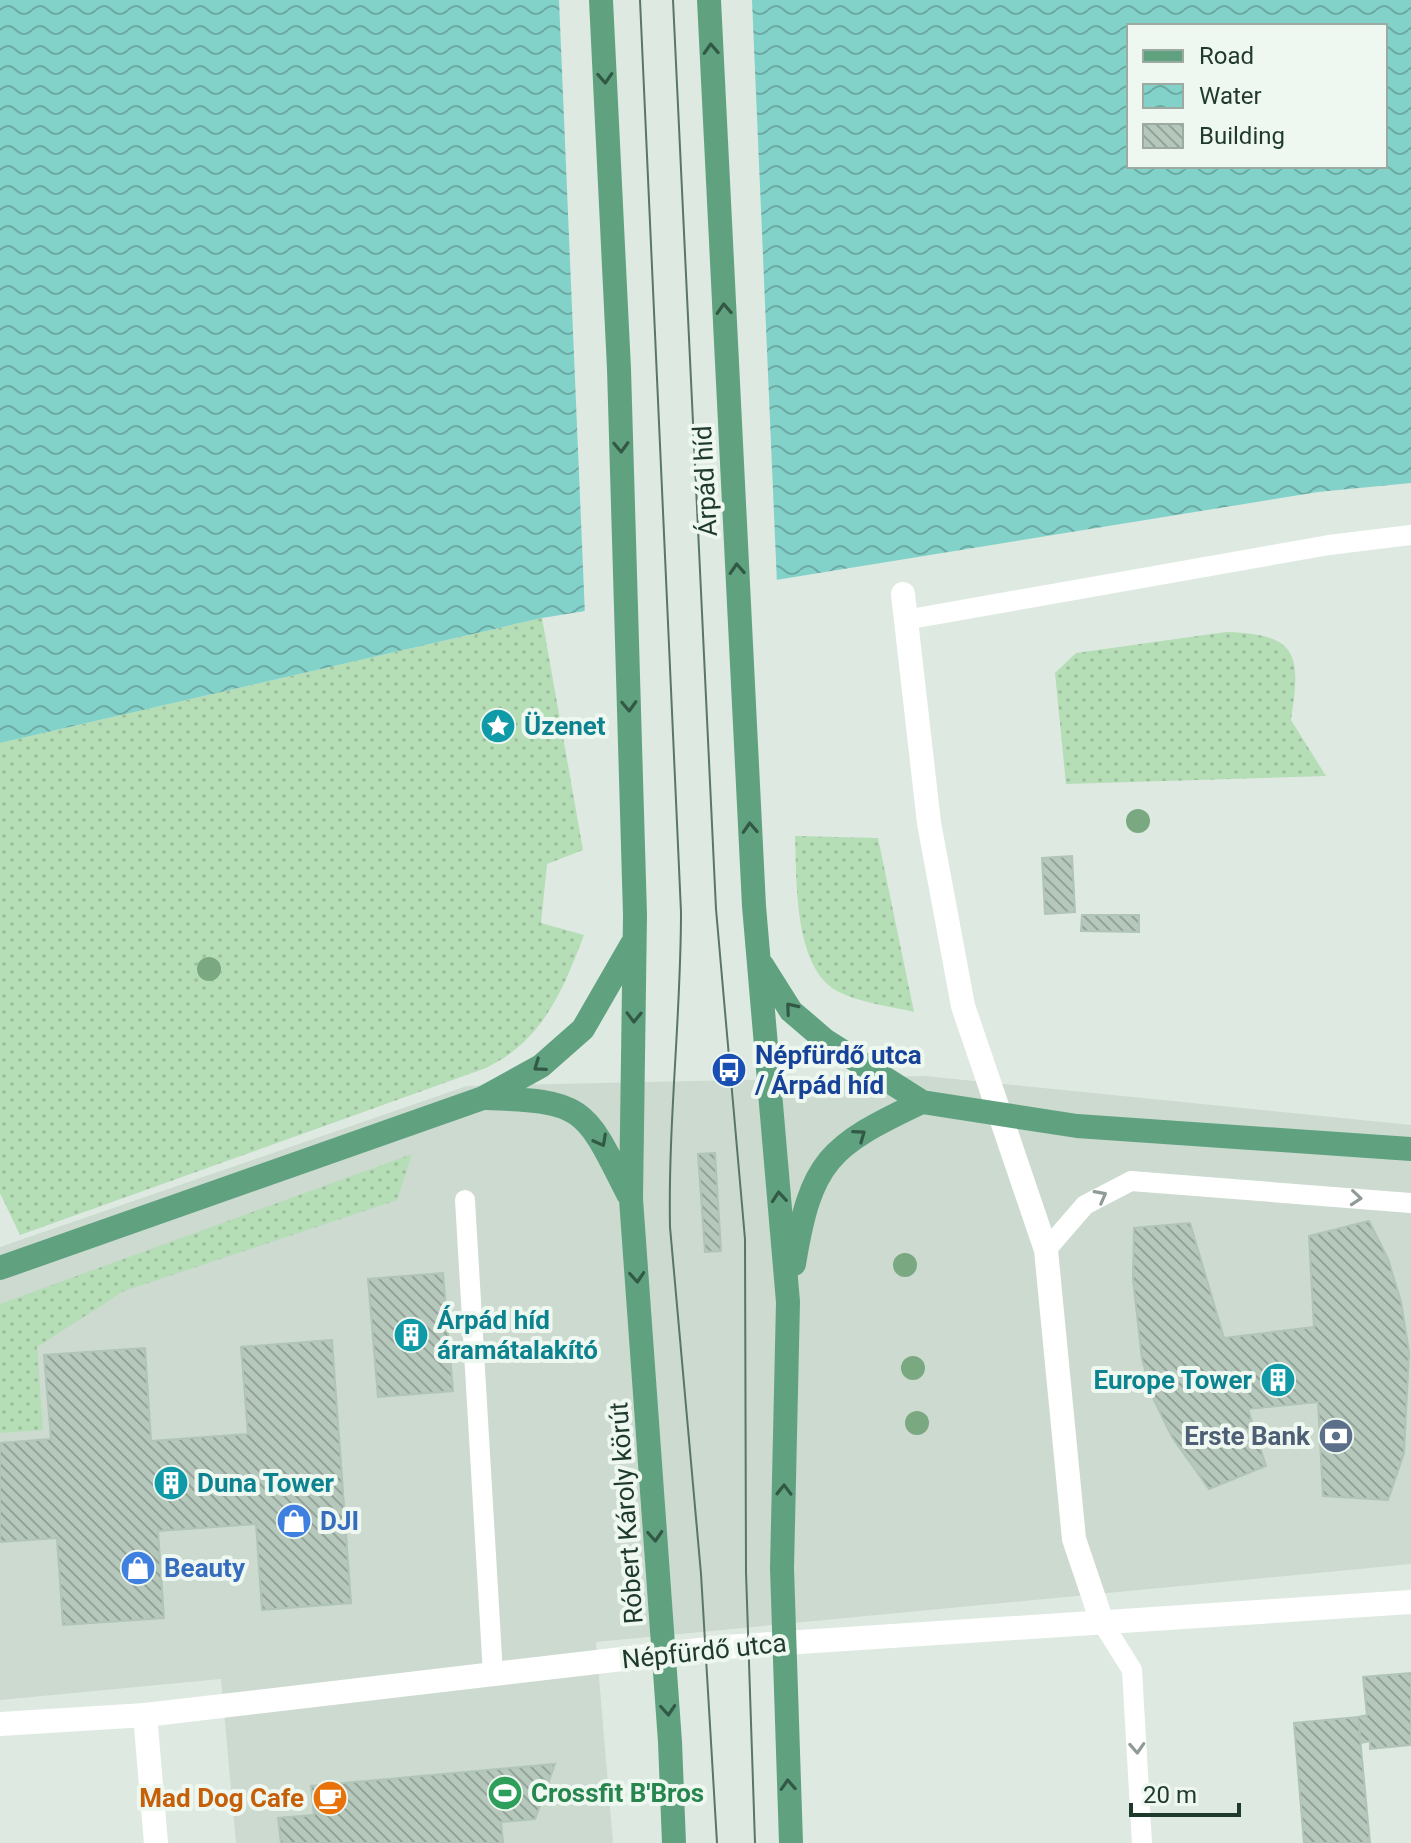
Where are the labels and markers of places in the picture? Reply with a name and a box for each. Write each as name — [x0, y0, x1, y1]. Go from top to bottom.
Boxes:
place icon: Üzenet — [479, 707, 517, 745]
place label: Üzenet — [524, 711, 606, 741]
place label: Népfürdő utca / Árpád híd — [754, 1040, 922, 1100]
bus stop icon: Népfürdő utca / Árpád híd — [710, 1051, 748, 1089]
place label: Árpád híd áramátalakító — [437, 1305, 598, 1365]
building icon: Árpád híd áramátalakító — [392, 1316, 430, 1354]
building icon: Europe Tower — [1259, 1361, 1297, 1399]
place label: Europe Tower — [1094, 1365, 1252, 1395]
bank icon: Erste Bank — [1317, 1417, 1355, 1455]
place label: Erste Bank — [1184, 1421, 1311, 1451]
building icon: Duna Tower — [152, 1464, 190, 1502]
place label: Duna Tower — [197, 1468, 334, 1498]
shop icon: DJI — [275, 1502, 313, 1540]
place label: DJI — [320, 1506, 359, 1536]
shop icon: Beauty — [119, 1549, 157, 1587]
place label: Beauty — [164, 1553, 246, 1583]
sports icon: Crossfit B'Bros — [486, 1774, 524, 1812]
place label: Crossfit B'Bros — [531, 1778, 704, 1808]
cafe icon: Mad Dog Cafe — [311, 1779, 349, 1817]
place label: Mad Dog Cafe — [139, 1783, 304, 1813]

